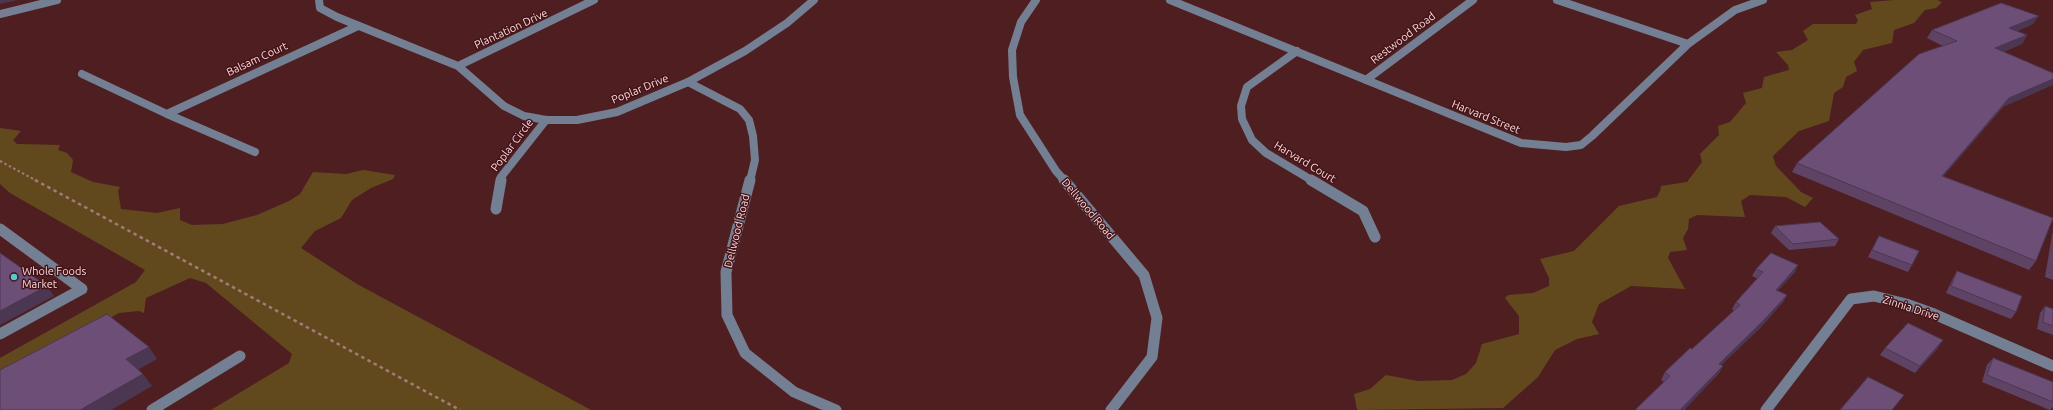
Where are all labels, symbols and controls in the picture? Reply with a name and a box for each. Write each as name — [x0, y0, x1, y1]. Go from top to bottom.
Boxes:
street label: Plantation Drive — [472, 6, 550, 52]
street label: Restwood Road — [1368, 9, 1438, 67]
street label: Balsam Court — [224, 39, 290, 79]
street label: Poplar Drive — [609, 72, 671, 106]
street label: Harvard Street — [1450, 97, 1522, 137]
street label: Poplar Circle — [488, 116, 536, 174]
street label: Harvard Court — [1272, 138, 1338, 186]
street label: Dellwood Road — [1059, 176, 1117, 242]
street label: Dellwood Road — [721, 193, 753, 269]
place label: Whole Foods Market — [22, 264, 86, 290]
marker: Whole Foods Market — [9, 272, 19, 282]
street label: Zinnia Drive — [1881, 293, 1941, 323]

